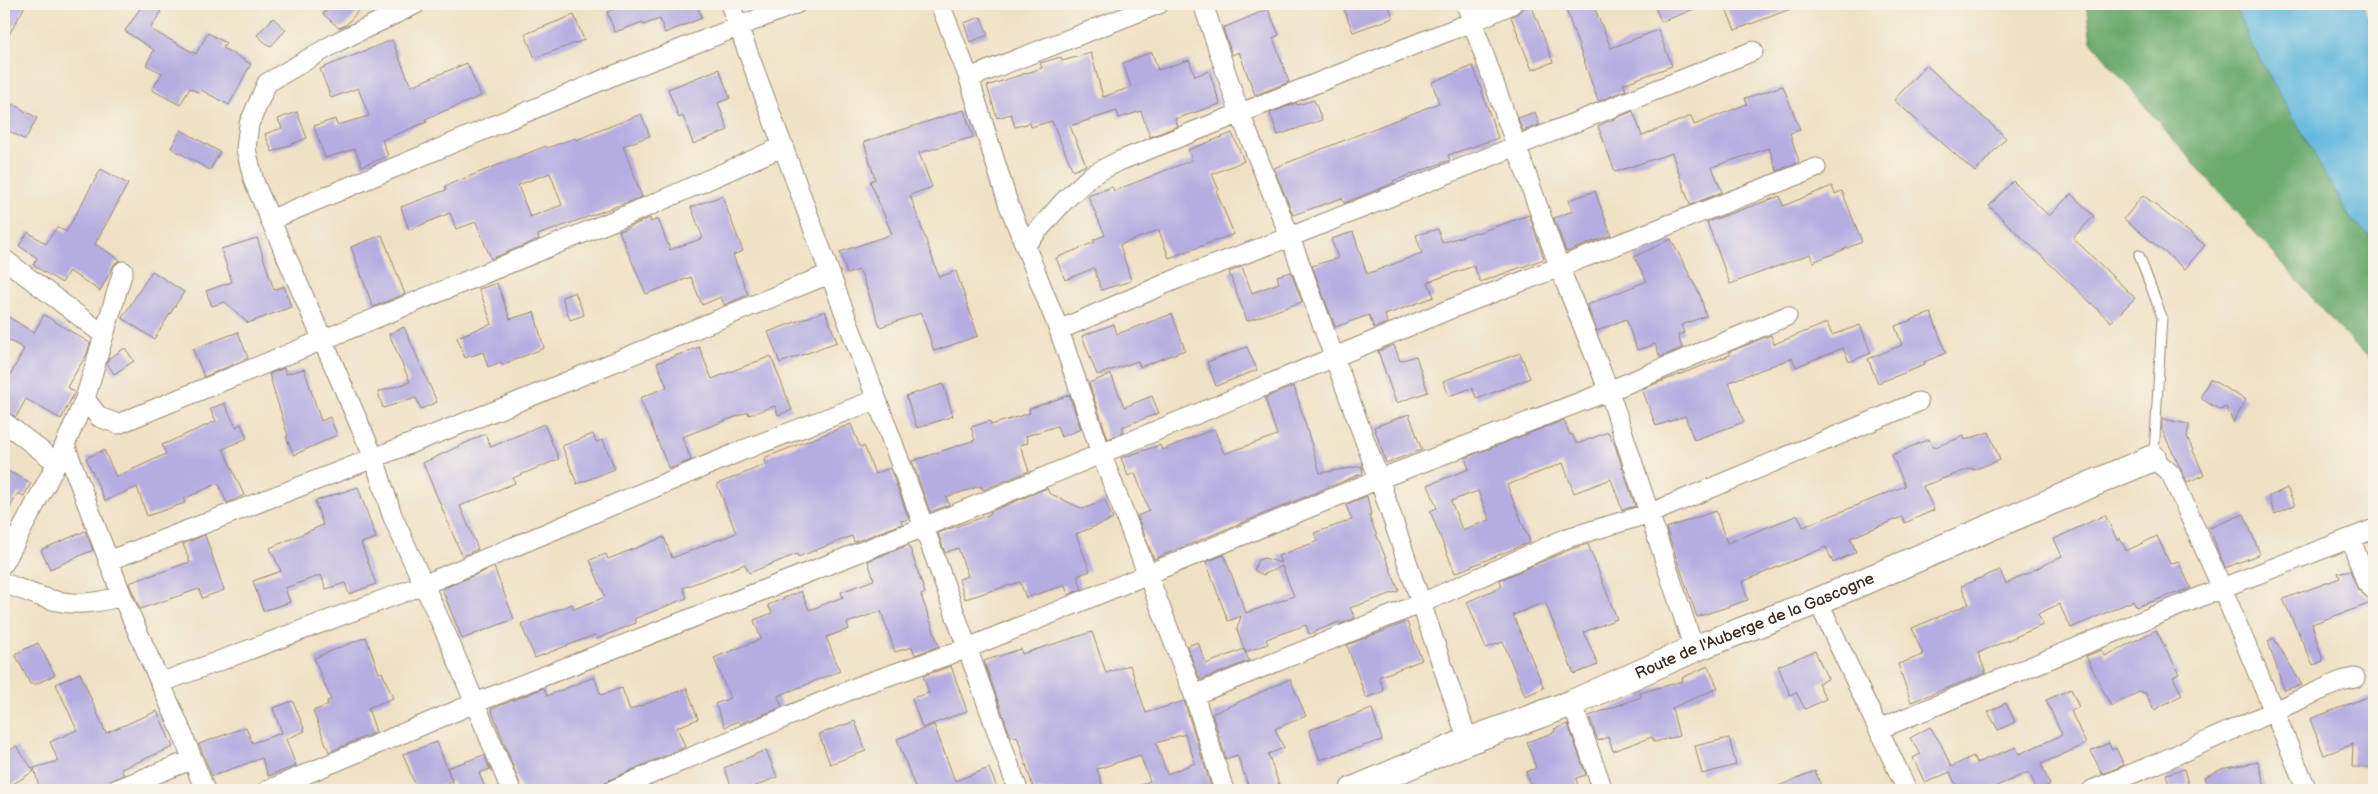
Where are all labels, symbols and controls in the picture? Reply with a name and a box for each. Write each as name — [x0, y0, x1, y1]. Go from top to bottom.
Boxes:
street label: Route de l'Auberge de la Gascogne — [1632, 568, 1878, 683]

